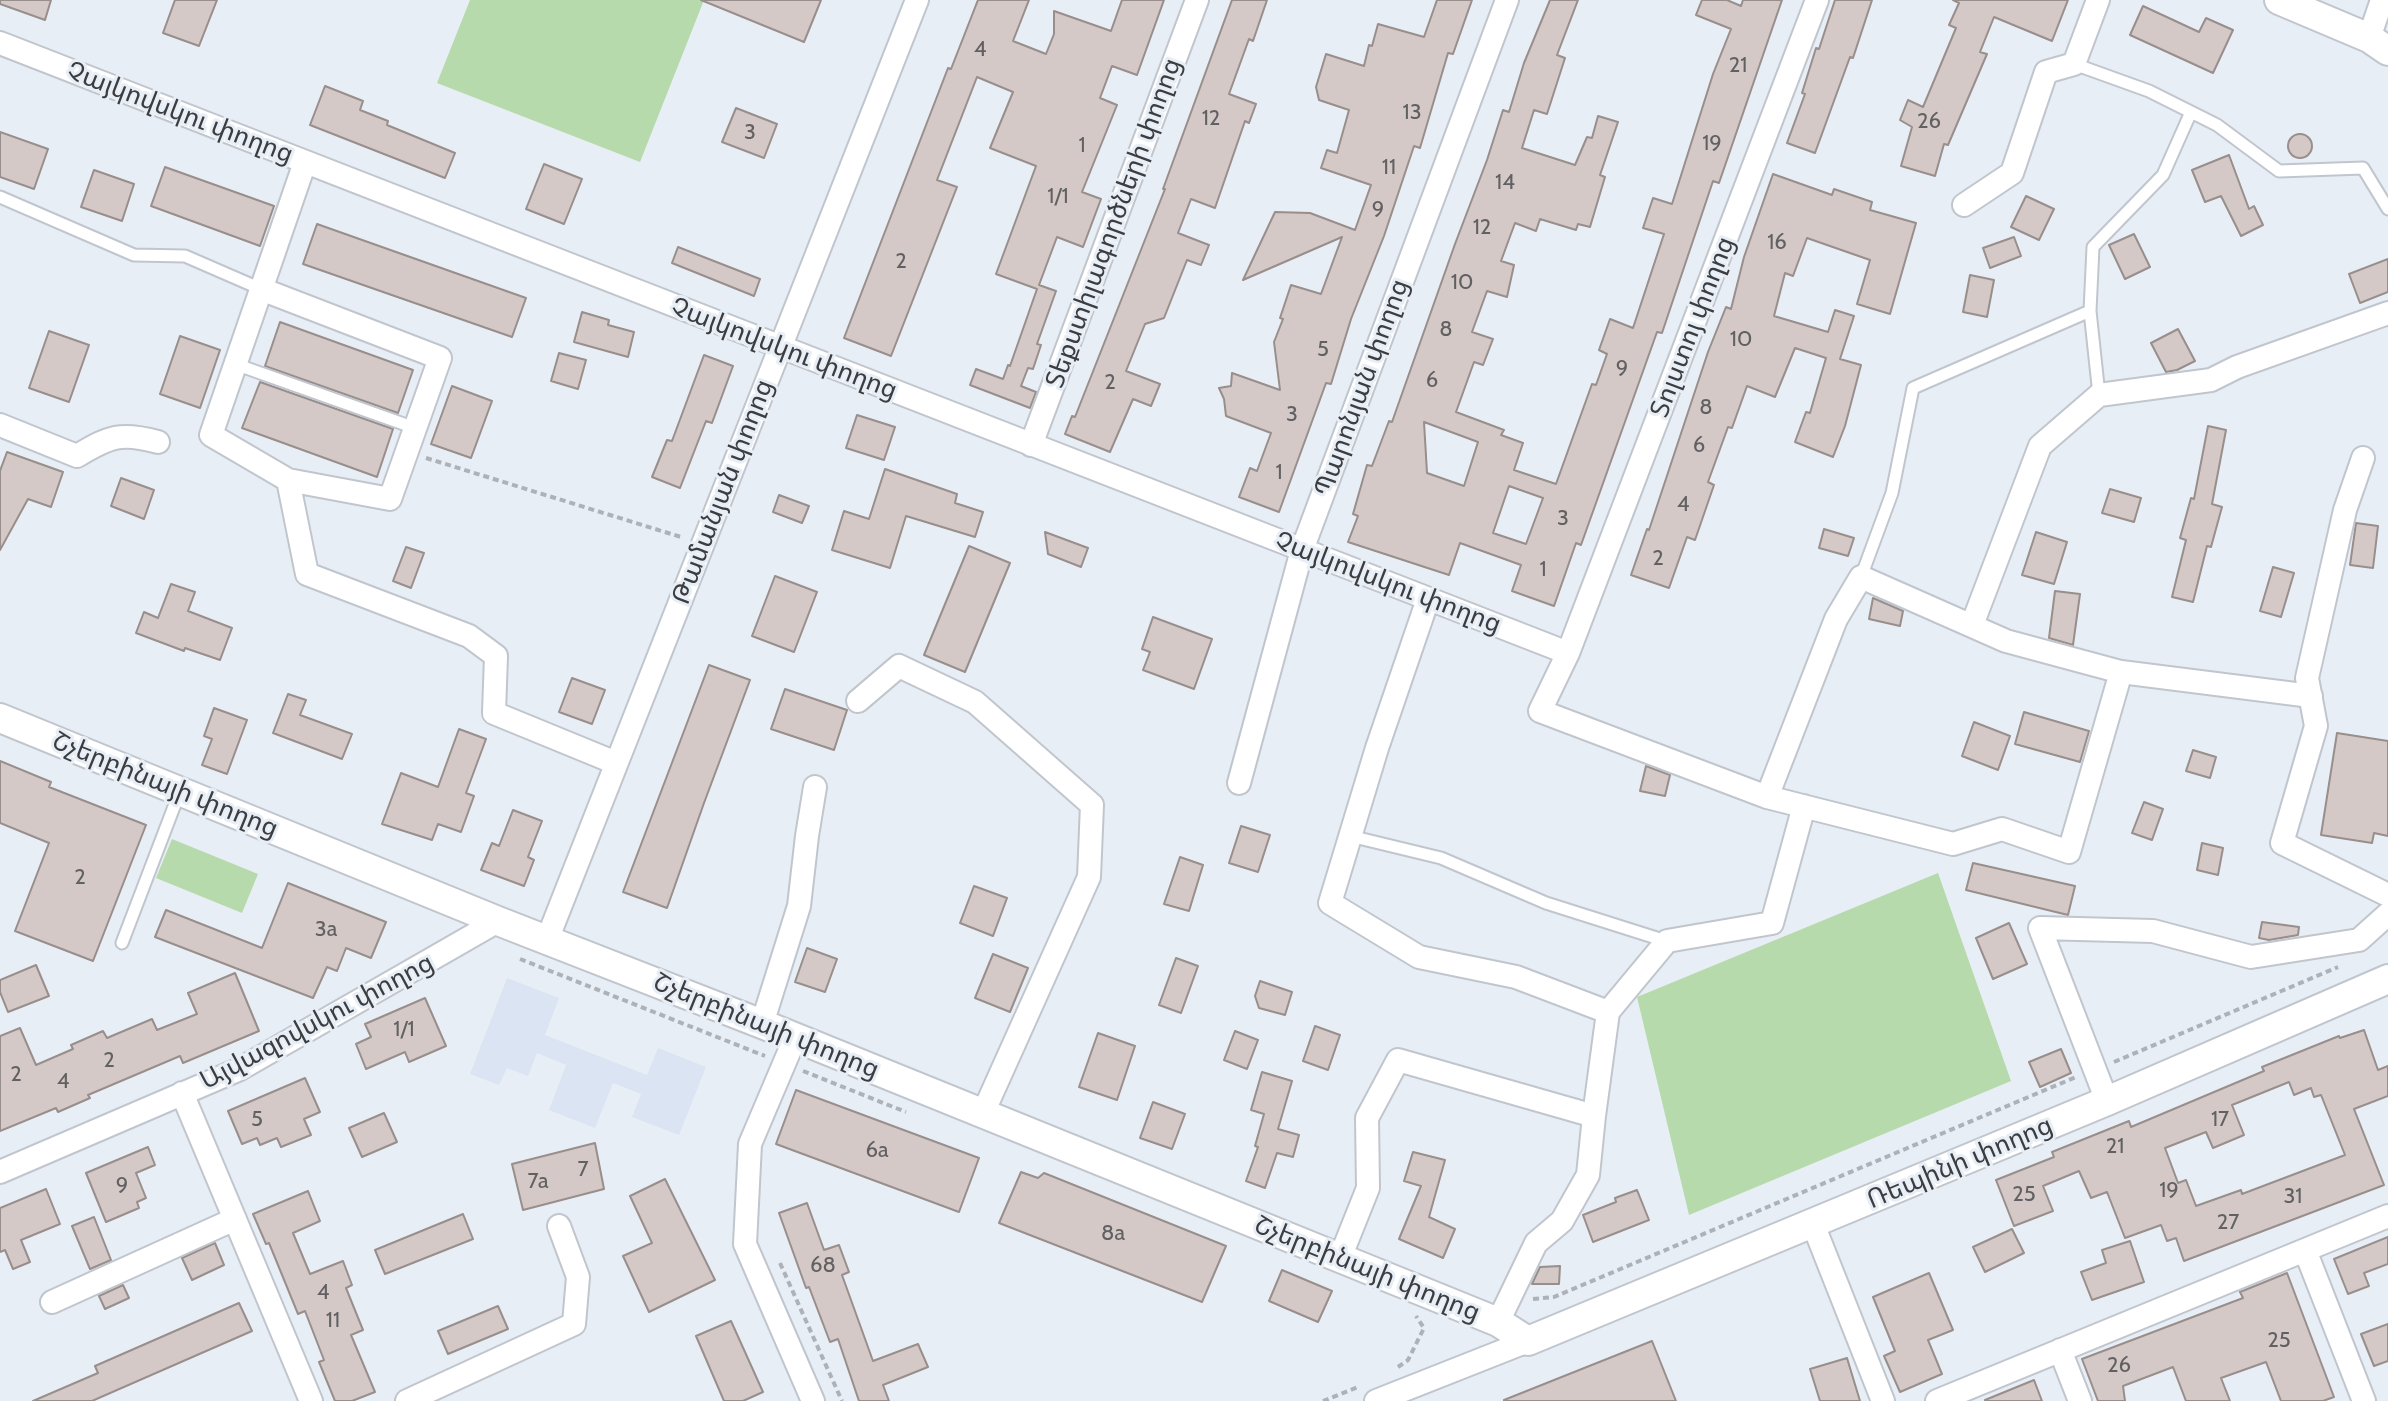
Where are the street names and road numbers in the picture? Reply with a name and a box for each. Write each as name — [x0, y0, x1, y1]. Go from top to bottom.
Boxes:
street label: Տեքստիլագործների փողոց — [1040, 54, 1188, 392]
street label: Չայկովսկու փողոց — [62, 55, 298, 171]
street label: Տոլստոյ փողոց — [1644, 232, 1742, 422]
street label: Պարոնյան փողոց — [1308, 275, 1416, 501]
street label: Չայկովսկու փողոց — [666, 291, 902, 407]
street label: Թամանյան փողոց — [666, 375, 780, 609]
street label: Չայկովսկու փողոց — [1270, 525, 1506, 641]
street label: Շչերբինայի փողոց — [47, 725, 283, 845]
street label: Այվազովսկու փողոց — [195, 947, 439, 1097]
street label: Շչերբինայի փողոց — [648, 966, 884, 1086]
street label: Ռեպինի փողոց — [1863, 1110, 2057, 1216]
street label: Շչերբինայի փողոց — [1249, 1209, 1485, 1329]

